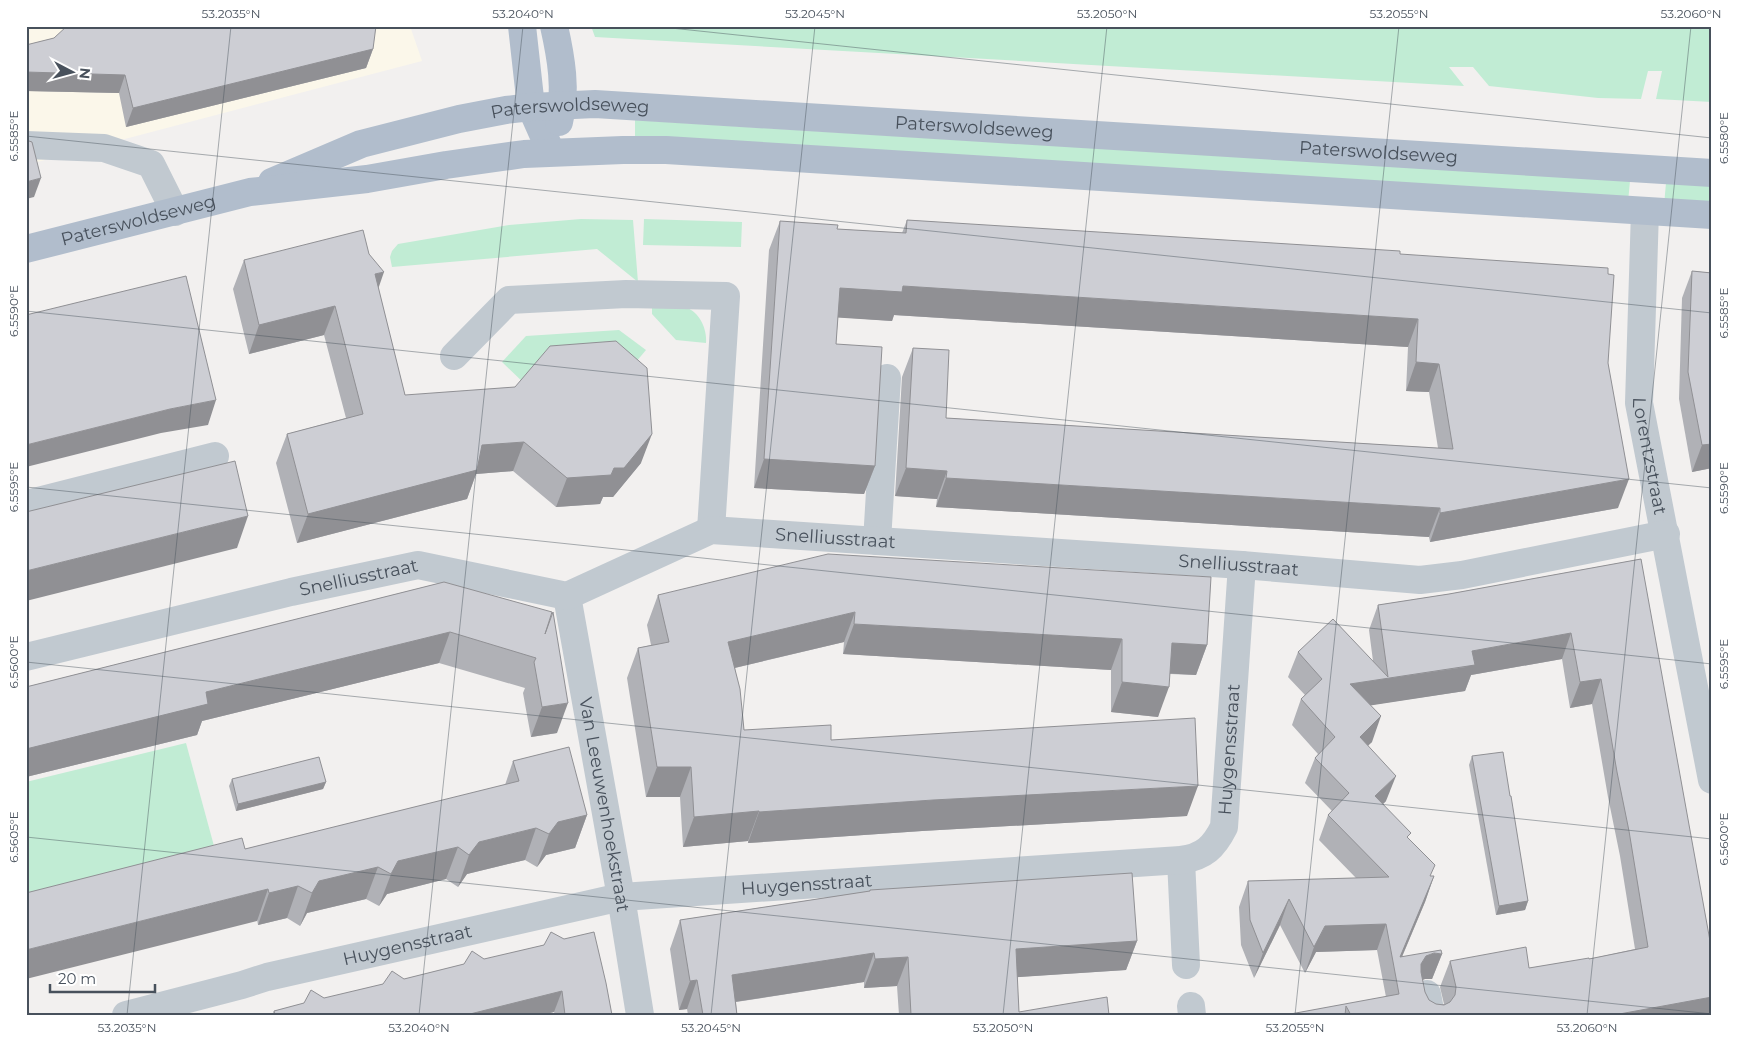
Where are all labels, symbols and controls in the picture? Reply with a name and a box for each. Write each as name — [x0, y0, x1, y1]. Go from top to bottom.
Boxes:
text: 53.2035°N — [202, 6, 260, 21]
text: 53.2040°N — [492, 6, 554, 21]
text: 53.2045°N — [785, 6, 845, 21]
text: 53.2050°N — [1077, 6, 1137, 21]
text: 53.2055°N — [1369, 6, 1429, 21]
text: 53.2060°N — [1661, 6, 1721, 21]
north arrow — [48, 48, 98, 98]
text: N — [75, 67, 94, 80]
street label: Paterswoldseweg — [489, 93, 650, 124]
text: 6.5585°E — [6, 111, 21, 161]
street label: Paterswoldseweg — [894, 112, 1054, 143]
text: 6.5580°E — [1716, 112, 1731, 164]
street label: Paterswoldseweg — [1298, 137, 1459, 168]
street label: Paterswoldseweg — [59, 190, 218, 251]
text: 6.5590°E — [6, 285, 21, 337]
text: 6.5585°E — [1716, 288, 1731, 338]
street label: Lorentzstraat — [1628, 397, 1671, 517]
text: 6.5595°E — [6, 462, 21, 512]
text: 6.5590°E — [1716, 462, 1731, 514]
street label: Snelliusstraat — [774, 523, 896, 553]
street label: Snelliusstraat — [1178, 550, 1300, 581]
street label: Snelliusstraat — [297, 554, 420, 601]
text: 6.5600°E — [6, 635, 21, 689]
text: 6.5595°E — [1716, 639, 1731, 689]
street label: Huygensstraat — [1214, 683, 1245, 816]
street label: Van Leeuwenhoekstraat — [574, 695, 634, 914]
text: 6.5605°E — [6, 811, 21, 863]
text: 6.5600°E — [1716, 812, 1731, 866]
street label: Huygensstraat — [740, 869, 873, 900]
street label: Huygensstraat — [341, 920, 474, 970]
scale bar — [50, 961, 155, 993]
text: 20 m — [58, 969, 96, 988]
text: 53.2035°N — [98, 1020, 156, 1035]
text: 53.2040°N — [388, 1020, 450, 1035]
text: 53.2045°N — [681, 1020, 741, 1035]
text: 53.2050°N — [973, 1020, 1033, 1035]
text: 53.2055°N — [1265, 1020, 1325, 1035]
text: 53.2060°N — [1557, 1020, 1617, 1035]

